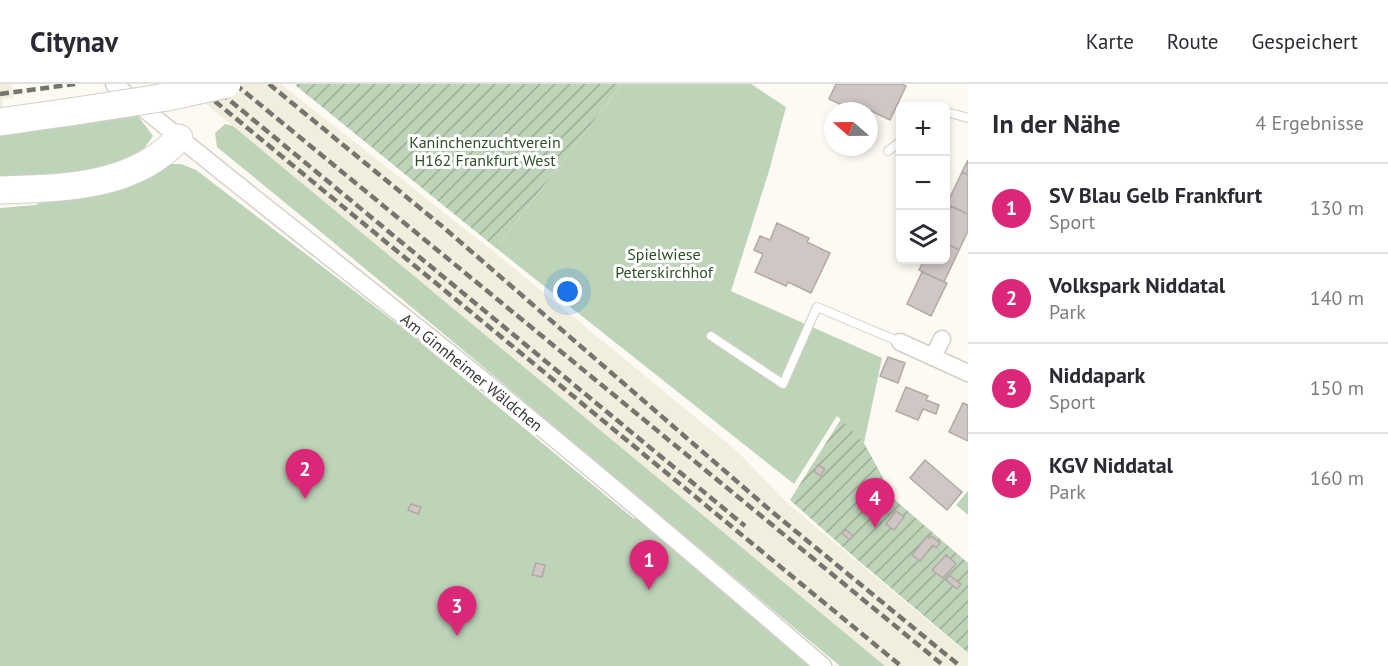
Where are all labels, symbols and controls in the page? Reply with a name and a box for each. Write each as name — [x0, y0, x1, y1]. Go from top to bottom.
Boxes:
text: Citynav — [30, 23, 118, 60]
text: Karte — [1086, 28, 1134, 55]
text: Route — [1167, 28, 1218, 55]
text: Gespeichert — [1251, 28, 1358, 55]
north arrow — [824, 102, 878, 156]
map controls — [896, 102, 950, 264]
button: + — [896, 102, 950, 156]
text: In der Nähe — [992, 107, 1120, 140]
text: 4 Ergebnisse — [1255, 110, 1364, 136]
park label: Kaninchenzuchtverein H162 Frankfurt West — [409, 132, 561, 170]
button: − — [896, 156, 950, 210]
text: SV Blau Gelb Frankfurt — [1049, 181, 1262, 209]
text: 1 — [1006, 195, 1017, 221]
text: 130 m — [1310, 195, 1364, 221]
text: Sport — [1049, 209, 1095, 235]
button: layers — [896, 210, 950, 264]
park label: Spielwiese Peterskirchhof — [615, 244, 714, 282]
text: Volkspark Niddatal — [1049, 271, 1225, 299]
your location — [553, 277, 582, 306]
text: 2 — [1006, 285, 1017, 311]
text: 140 m — [1310, 285, 1364, 311]
text: Park — [1049, 299, 1086, 325]
street label: Am Ginnheimer Wäldchen — [397, 309, 547, 435]
text: Niddapark — [1049, 361, 1145, 389]
text: 3 — [1006, 375, 1017, 401]
text: 150 m — [1310, 375, 1364, 401]
text: Sport — [1049, 389, 1095, 415]
pin: 2 — [286, 450, 324, 499]
text: KGV Niddatal — [1049, 451, 1173, 479]
text: 4 — [1006, 465, 1017, 491]
text: 160 m — [1310, 465, 1364, 491]
pin: 4 — [856, 478, 894, 528]
text: Park — [1049, 479, 1086, 505]
pin: 1 — [630, 540, 668, 590]
pin: 3 — [438, 586, 476, 636]

